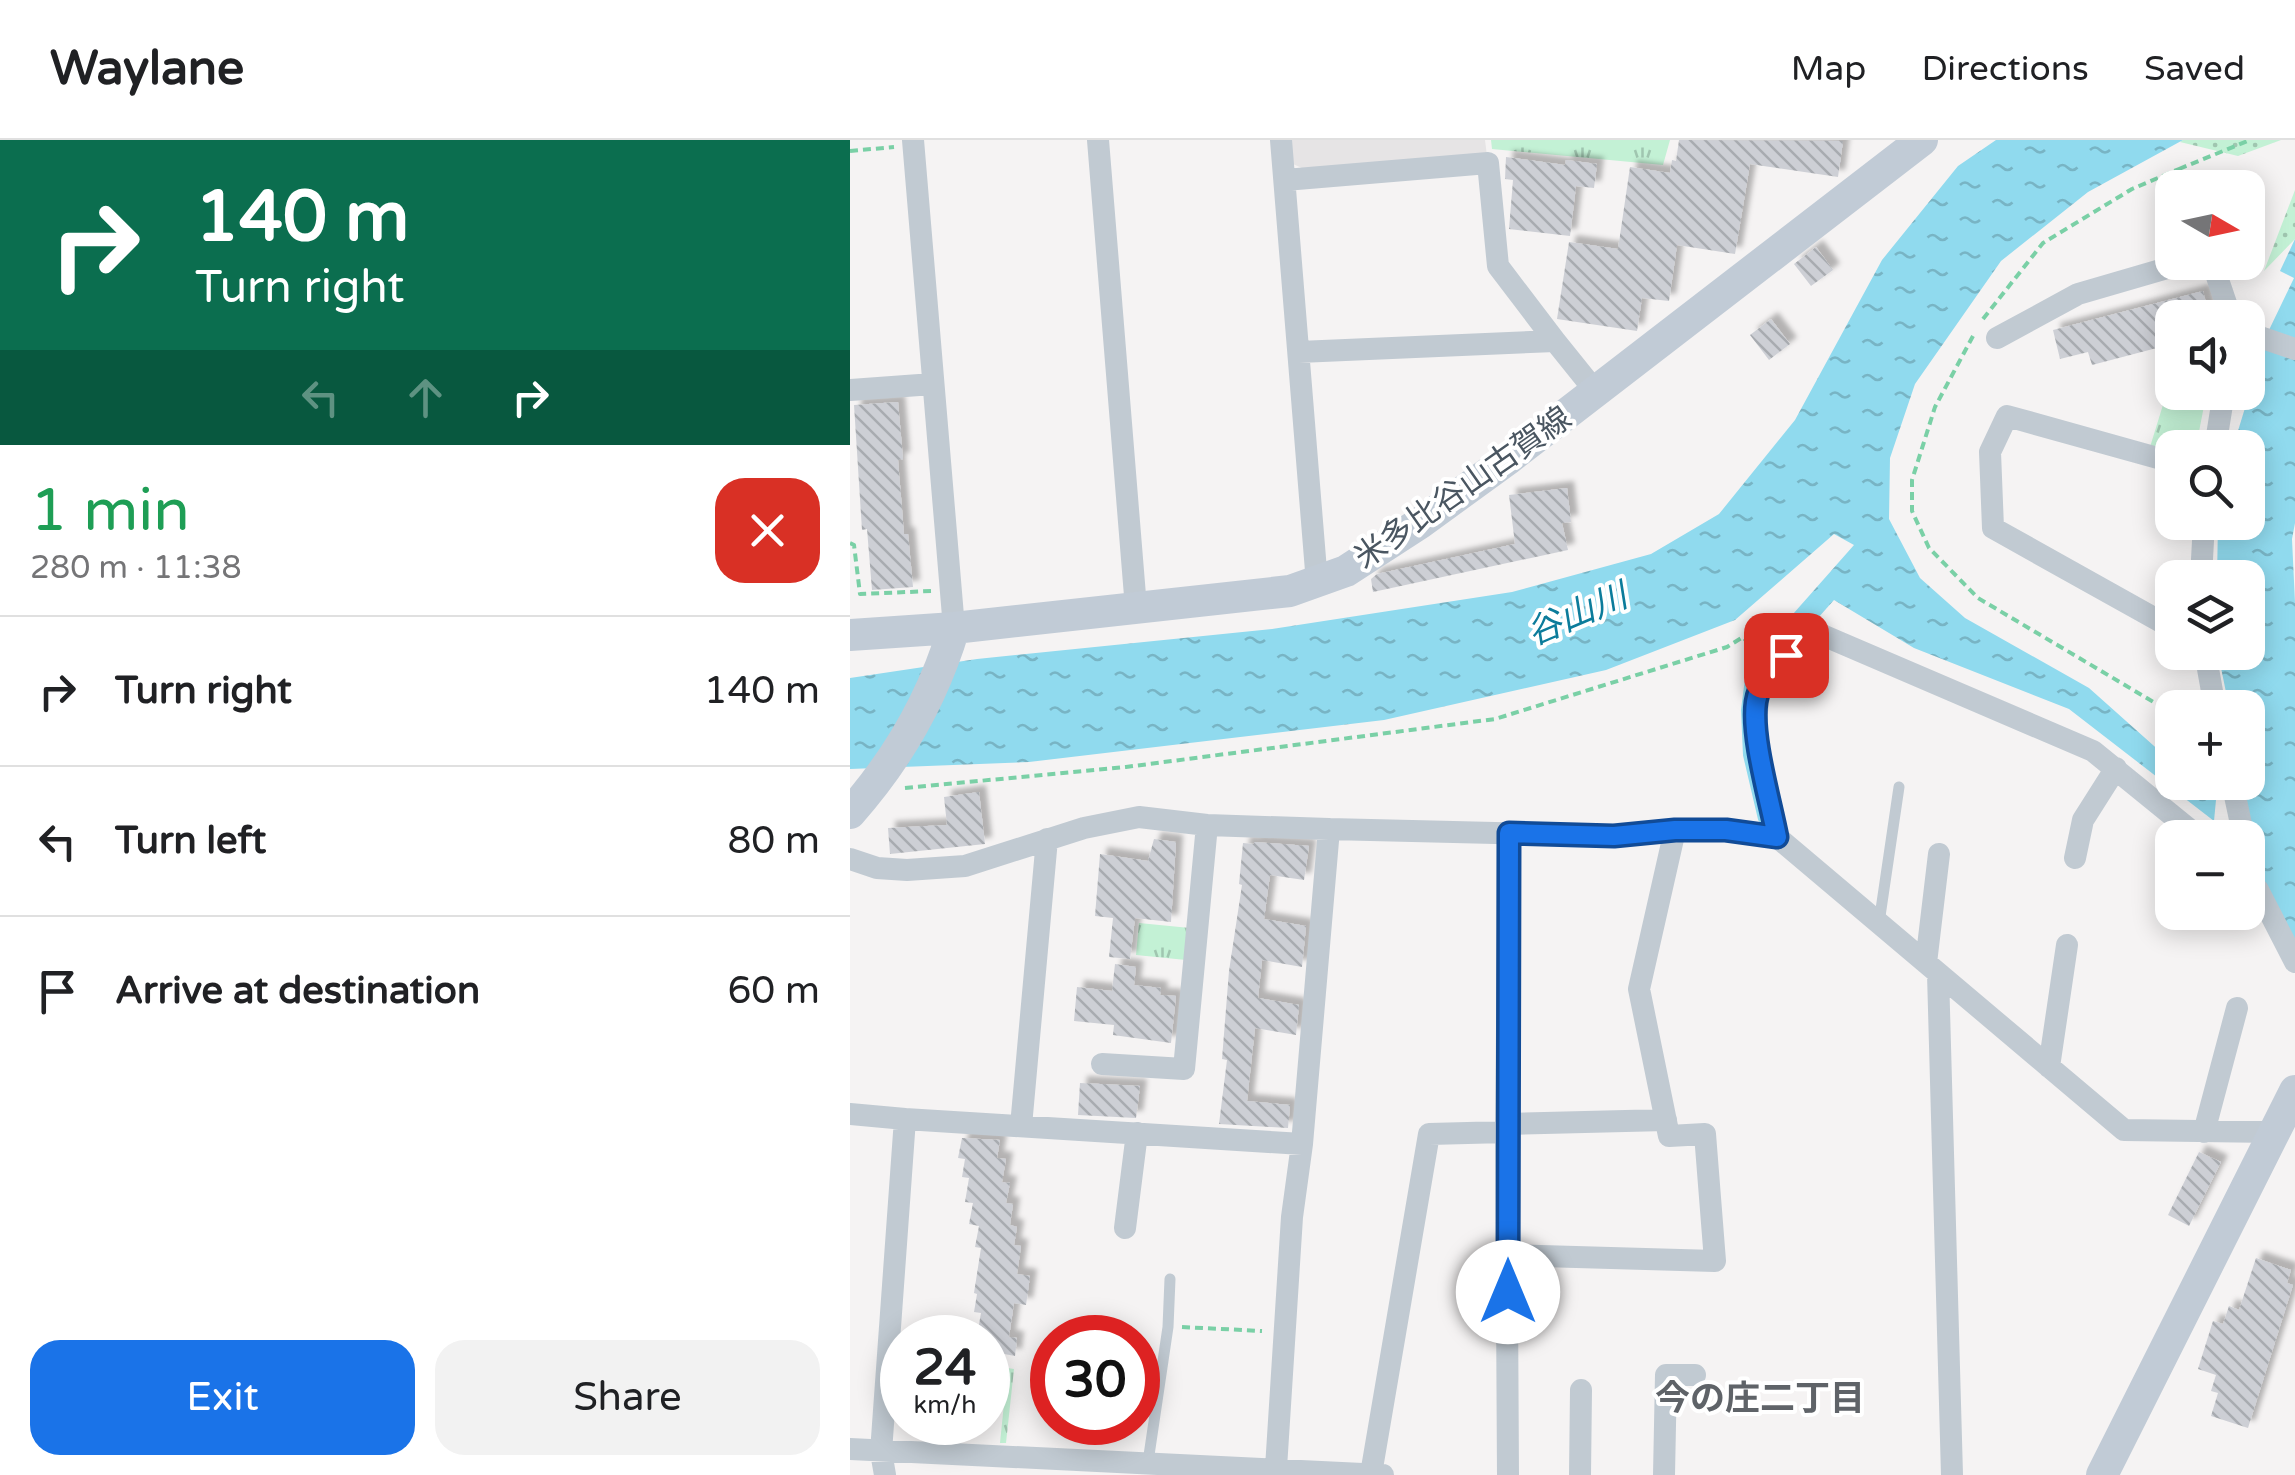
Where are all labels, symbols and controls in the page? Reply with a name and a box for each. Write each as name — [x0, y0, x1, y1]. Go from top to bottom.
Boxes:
text: Waylane — [50, 40, 244, 98]
text: Map — [1791, 48, 1866, 90]
text: Directions — [1921, 48, 2089, 90]
text: Saved — [2144, 48, 2245, 90]
north arrow — [2155, 170, 2265, 280]
map controls — [2155, 170, 2265, 930]
text: 140 m — [195, 176, 409, 260]
icon: right — [30, 180, 160, 310]
text: Turn right — [195, 261, 404, 315]
button: sound — [2155, 300, 2265, 410]
icon: left — [293, 370, 348, 425]
icon: ahead — [398, 370, 453, 425]
icon: right — [503, 370, 558, 425]
street label: 米多比谷山古賀線 — [1347, 399, 1579, 577]
button: search — [2155, 430, 2265, 540]
text: 1 min — [30, 475, 190, 547]
button: close — [715, 478, 820, 583]
text: 280 m · 11:38 — [30, 549, 242, 587]
button: layers — [2155, 560, 2265, 670]
water label: 谷山川 — [1520, 574, 1637, 655]
pin — [1744, 613, 1829, 698]
icon: arrive — [1759, 628, 1814, 683]
icon: right — [30, 664, 85, 719]
text: Turn right — [115, 668, 292, 714]
text: 140 m — [704, 668, 820, 714]
button: + — [2155, 690, 2265, 800]
icon: left — [30, 814, 85, 869]
text: Turn left — [115, 818, 266, 864]
text: 80 m — [728, 818, 820, 864]
button: − — [2155, 820, 2265, 930]
icon: arrive — [30, 964, 85, 1019]
text: Arrive at destination — [115, 968, 480, 1014]
text: 60 m — [728, 968, 820, 1014]
position arrow — [1456, 1240, 1560, 1344]
speed limit sign: 30 — [1030, 1315, 1160, 1445]
text: 24 — [914, 1338, 976, 1398]
button: Exit — [30, 1340, 415, 1455]
button: Share — [435, 1340, 820, 1455]
district label: 今の庄二丁目 — [1655, 1378, 1865, 1420]
text: km/h — [914, 1390, 976, 1420]

